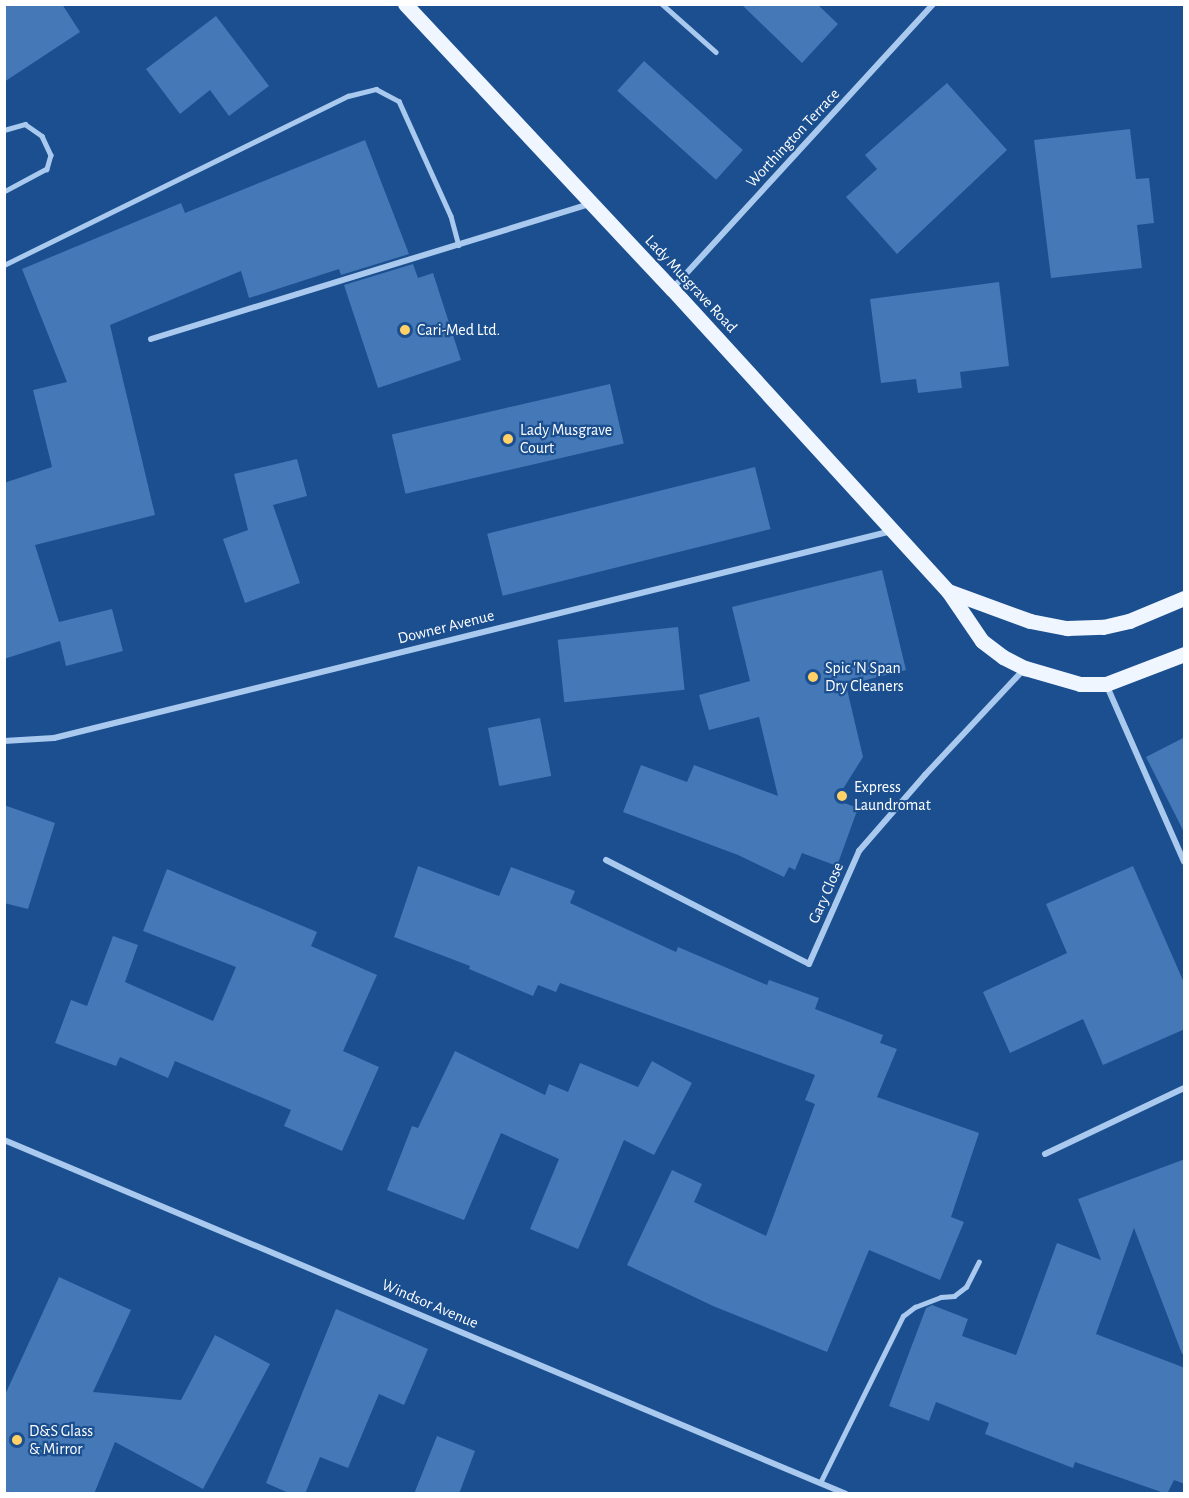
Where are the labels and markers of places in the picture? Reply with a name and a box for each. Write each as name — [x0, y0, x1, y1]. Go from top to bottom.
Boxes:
place label: Cari-Med Ltd. — [417, 320, 500, 340]
marker: Cari-Med Ltd. — [398, 323, 412, 337]
place label: Lady Musgrave Court — [520, 420, 612, 458]
marker: Lady Musgrave Court — [501, 432, 515, 446]
place label: Spic 'N Span Dry Cleaners — [825, 658, 904, 696]
marker: Spic 'N Span Dry Cleaners — [806, 670, 820, 684]
place label: Express Laundromat — [854, 777, 931, 815]
marker: Express Laundromat — [835, 789, 849, 803]
place label: D&S Glass & Mirror — [29, 1421, 93, 1459]
marker: D&S Glass & Mirror — [10, 1433, 24, 1447]

